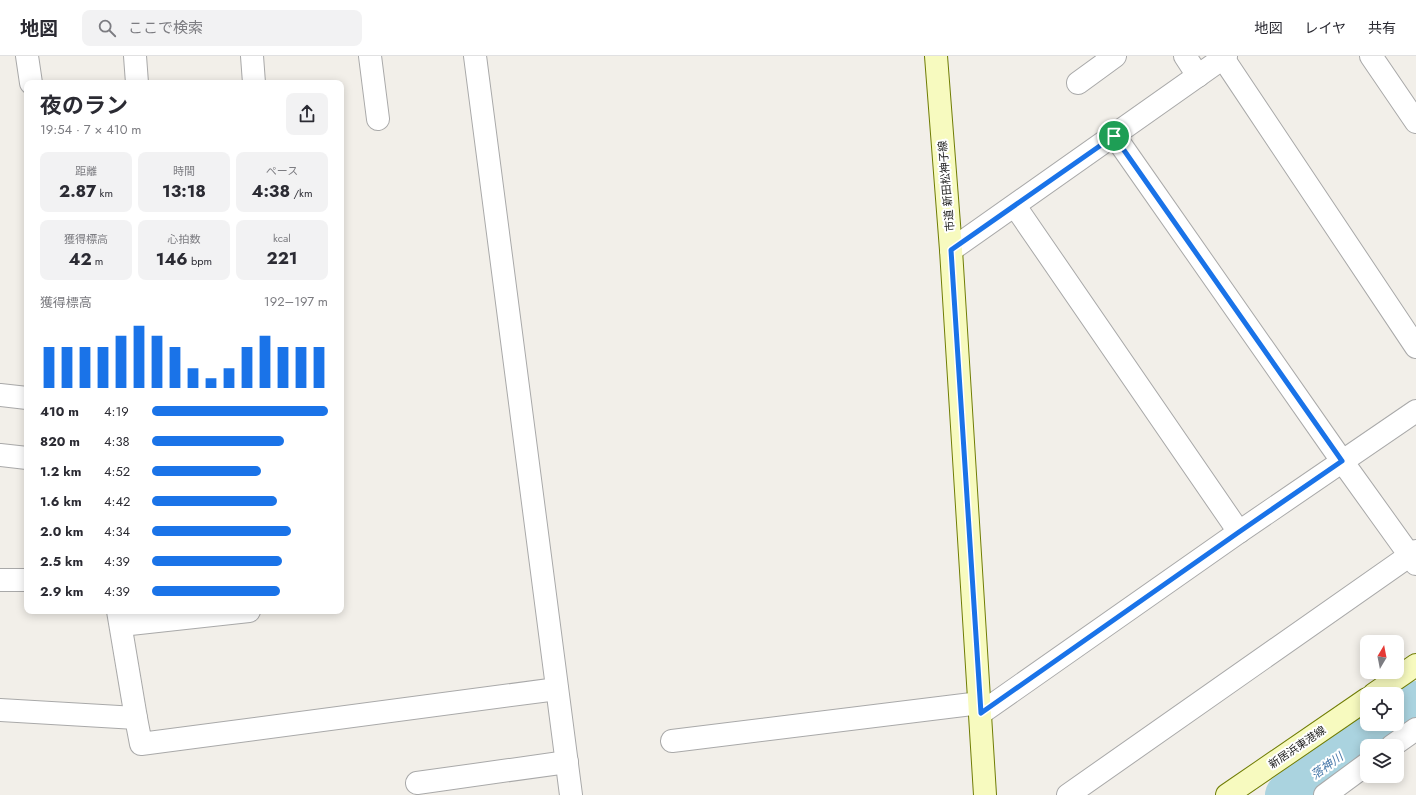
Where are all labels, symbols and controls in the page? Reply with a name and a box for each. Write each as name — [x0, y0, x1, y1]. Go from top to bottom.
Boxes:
search box — [82, 10, 362, 46]
text: 地図 — [20, 15, 58, 42]
icon: search — [96, 17, 118, 39]
text: ここで検索 — [128, 17, 203, 39]
text: 地図 — [1254, 18, 1282, 38]
text: レイヤ — [1304, 18, 1346, 38]
text: 共有 — [1368, 18, 1396, 38]
text: 夜のラン — [40, 89, 128, 121]
button: share — [286, 93, 328, 135]
pin — [1097, 119, 1131, 153]
text: 19:54 · 7 × 410 m — [40, 120, 142, 139]
icon: arrive — [1103, 125, 1125, 147]
street label: 市道 新田松神子線 — [934, 140, 958, 232]
text: 距離 — [75, 163, 97, 179]
text: 時間 — [173, 163, 195, 179]
text: ペース — [266, 163, 298, 179]
text: 2.87 — [59, 179, 96, 203]
text: 13:18 — [162, 179, 206, 203]
text: 4:38 — [252, 179, 290, 203]
text: km — [96, 185, 113, 201]
text: /km — [290, 185, 312, 201]
text: kcal — [273, 230, 291, 246]
text: 獲得標高 — [64, 231, 108, 247]
text: 心拍数 — [168, 231, 201, 247]
text: 221 — [267, 246, 297, 270]
text: 42 — [69, 247, 92, 271]
text: 146 — [156, 247, 188, 271]
text: m — [92, 253, 103, 269]
text: bpm — [188, 253, 212, 269]
text: 192–197 m — [264, 292, 328, 311]
text: 獲得標高 — [40, 293, 92, 312]
text: 410 m — [40, 402, 79, 421]
text: 4:19 — [104, 402, 129, 421]
text: 820 m — [40, 432, 80, 451]
text: 4:38 — [104, 432, 130, 451]
text: 1.2 km — [40, 462, 81, 481]
text: 4:52 — [104, 462, 130, 481]
text: 1.6 km — [40, 492, 82, 511]
text: 4:42 — [104, 492, 130, 511]
text: 2.0 km — [40, 522, 83, 541]
text: 4:34 — [104, 522, 130, 541]
text: 2.5 km — [40, 552, 83, 571]
text: 4:39 — [104, 552, 130, 571]
text: 2.9 km — [40, 582, 83, 601]
text: 4:39 — [104, 582, 130, 601]
north arrow — [1360, 635, 1404, 679]
map controls — [1360, 635, 1404, 783]
button: locate — [1360, 687, 1404, 731]
street label: 新居浜東港線 — [1265, 722, 1329, 772]
button: layers — [1360, 739, 1404, 783]
water label: 落神川 — [1307, 747, 1348, 784]

